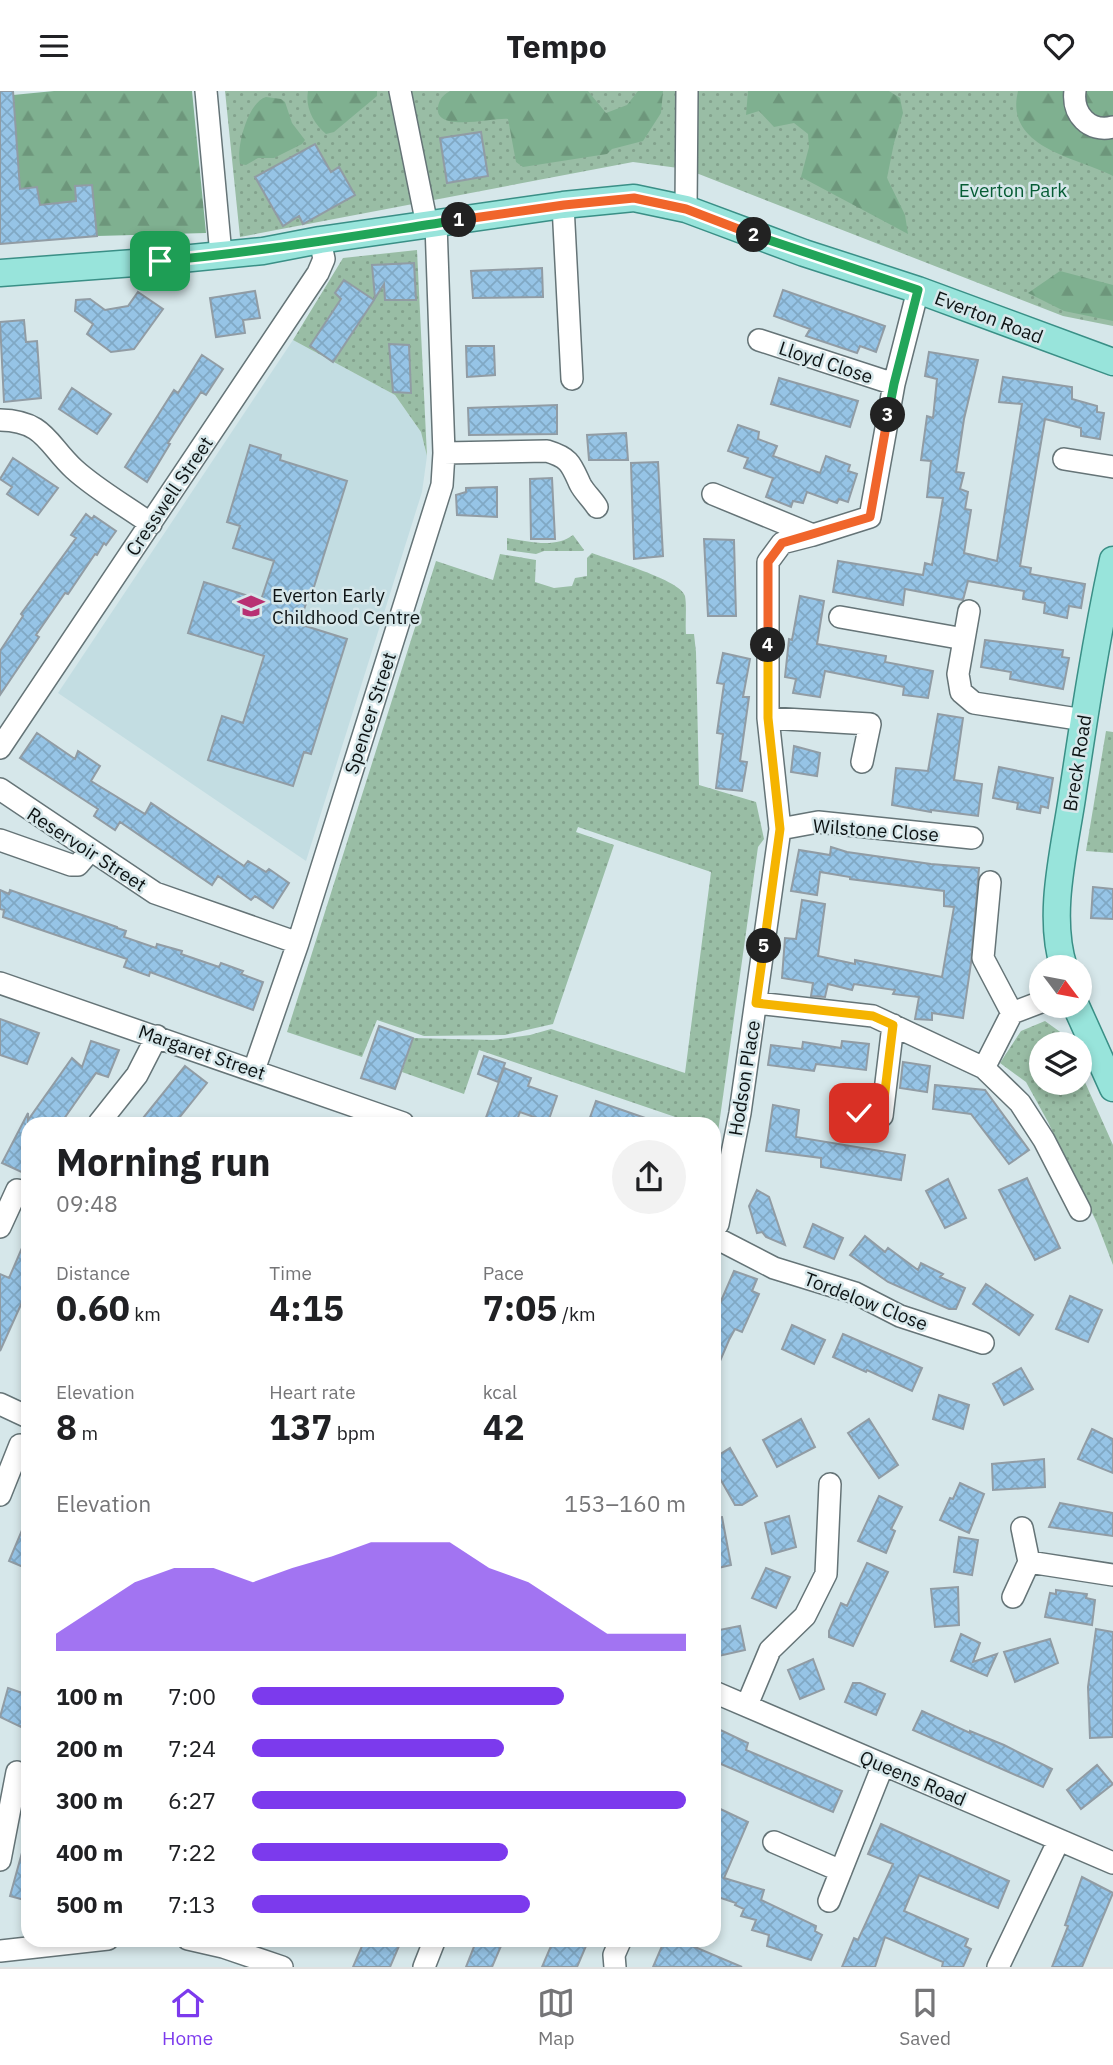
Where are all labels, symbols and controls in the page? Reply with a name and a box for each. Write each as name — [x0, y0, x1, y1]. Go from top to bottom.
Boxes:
text: Tempo — [506, 25, 607, 67]
icon: menu — [35, 27, 73, 65]
icon: heart — [1040, 27, 1078, 65]
park label: Everton Park — [959, 178, 1067, 202]
pin: 1 — [442, 202, 476, 237]
text: 1 — [453, 207, 464, 231]
pin: 2 — [736, 218, 772, 253]
text: 2 — [748, 222, 759, 246]
pin — [130, 231, 190, 291]
icon: arrive — [141, 242, 179, 280]
street label: Everton Road — [932, 285, 1046, 349]
street label: Lloyd Close — [776, 336, 876, 388]
pin: 3 — [870, 397, 906, 433]
text: 3 — [882, 402, 893, 426]
street label: Cresswell Street — [120, 432, 218, 560]
place label: Everton Early Childhood Centre — [272, 583, 420, 629]
school or university icon: Everton Early Childhood Centre — [236, 591, 266, 621]
pin: 4 — [750, 627, 786, 663]
text: 4 — [762, 632, 773, 656]
street label: Spencer Street — [339, 649, 401, 777]
street label: Breck Road — [1058, 713, 1096, 813]
street label: Reservoir Street — [23, 802, 151, 896]
street label: Wilstone Close — [812, 814, 940, 846]
pin: 5 — [746, 929, 782, 963]
text: 5 — [758, 933, 769, 957]
north arrow — [1029, 955, 1092, 1019]
map controls — [1029, 955, 1092, 1095]
street label: Hodson Place — [723, 1018, 765, 1138]
street label: Margaret Street — [135, 1019, 269, 1085]
button: layers — [1029, 1032, 1092, 1095]
pin — [829, 1083, 889, 1143]
icon: check — [840, 1094, 878, 1132]
text: Morning run — [56, 1137, 271, 1186]
button: share — [612, 1140, 686, 1214]
text: 09:48 — [56, 1188, 118, 1218]
text: Distance — [56, 1261, 130, 1285]
text: Time — [269, 1261, 312, 1285]
text: Pace — [483, 1261, 524, 1285]
street label: Tordelow Close — [801, 1266, 931, 1336]
text: 0.60 — [56, 1285, 130, 1331]
text: 4:15 — [269, 1285, 344, 1331]
text: 7:05 — [483, 1285, 557, 1331]
text: km — [130, 1302, 161, 1326]
text: /km — [557, 1302, 596, 1326]
text: Elevation — [56, 1380, 135, 1404]
text: Heart rate — [269, 1380, 356, 1404]
text: kcal — [483, 1380, 517, 1404]
text: 8 — [56, 1404, 77, 1450]
text: 137 — [269, 1404, 332, 1450]
text: 42 — [483, 1404, 525, 1450]
text: m — [77, 1421, 98, 1445]
text: bpm — [332, 1421, 375, 1445]
text: Elevation — [56, 1488, 151, 1518]
text: 153–160 m — [564, 1488, 686, 1518]
text: 100 m — [56, 1681, 123, 1711]
text: 7:00 — [168, 1681, 216, 1711]
text: 200 m — [56, 1733, 123, 1763]
text: 7:24 — [168, 1733, 216, 1763]
street label: Queens Road — [856, 1745, 970, 1811]
text: 300 m — [56, 1785, 123, 1815]
text: 6:27 — [168, 1785, 216, 1815]
text: 400 m — [56, 1837, 123, 1867]
text: 7:22 — [168, 1837, 216, 1867]
text: 500 m — [56, 1889, 123, 1919]
text: 7:13 — [168, 1889, 216, 1919]
tab: Home — [162, 1984, 213, 2050]
tab: Map — [537, 1984, 575, 2050]
tab: Saved — [899, 1984, 951, 2050]

